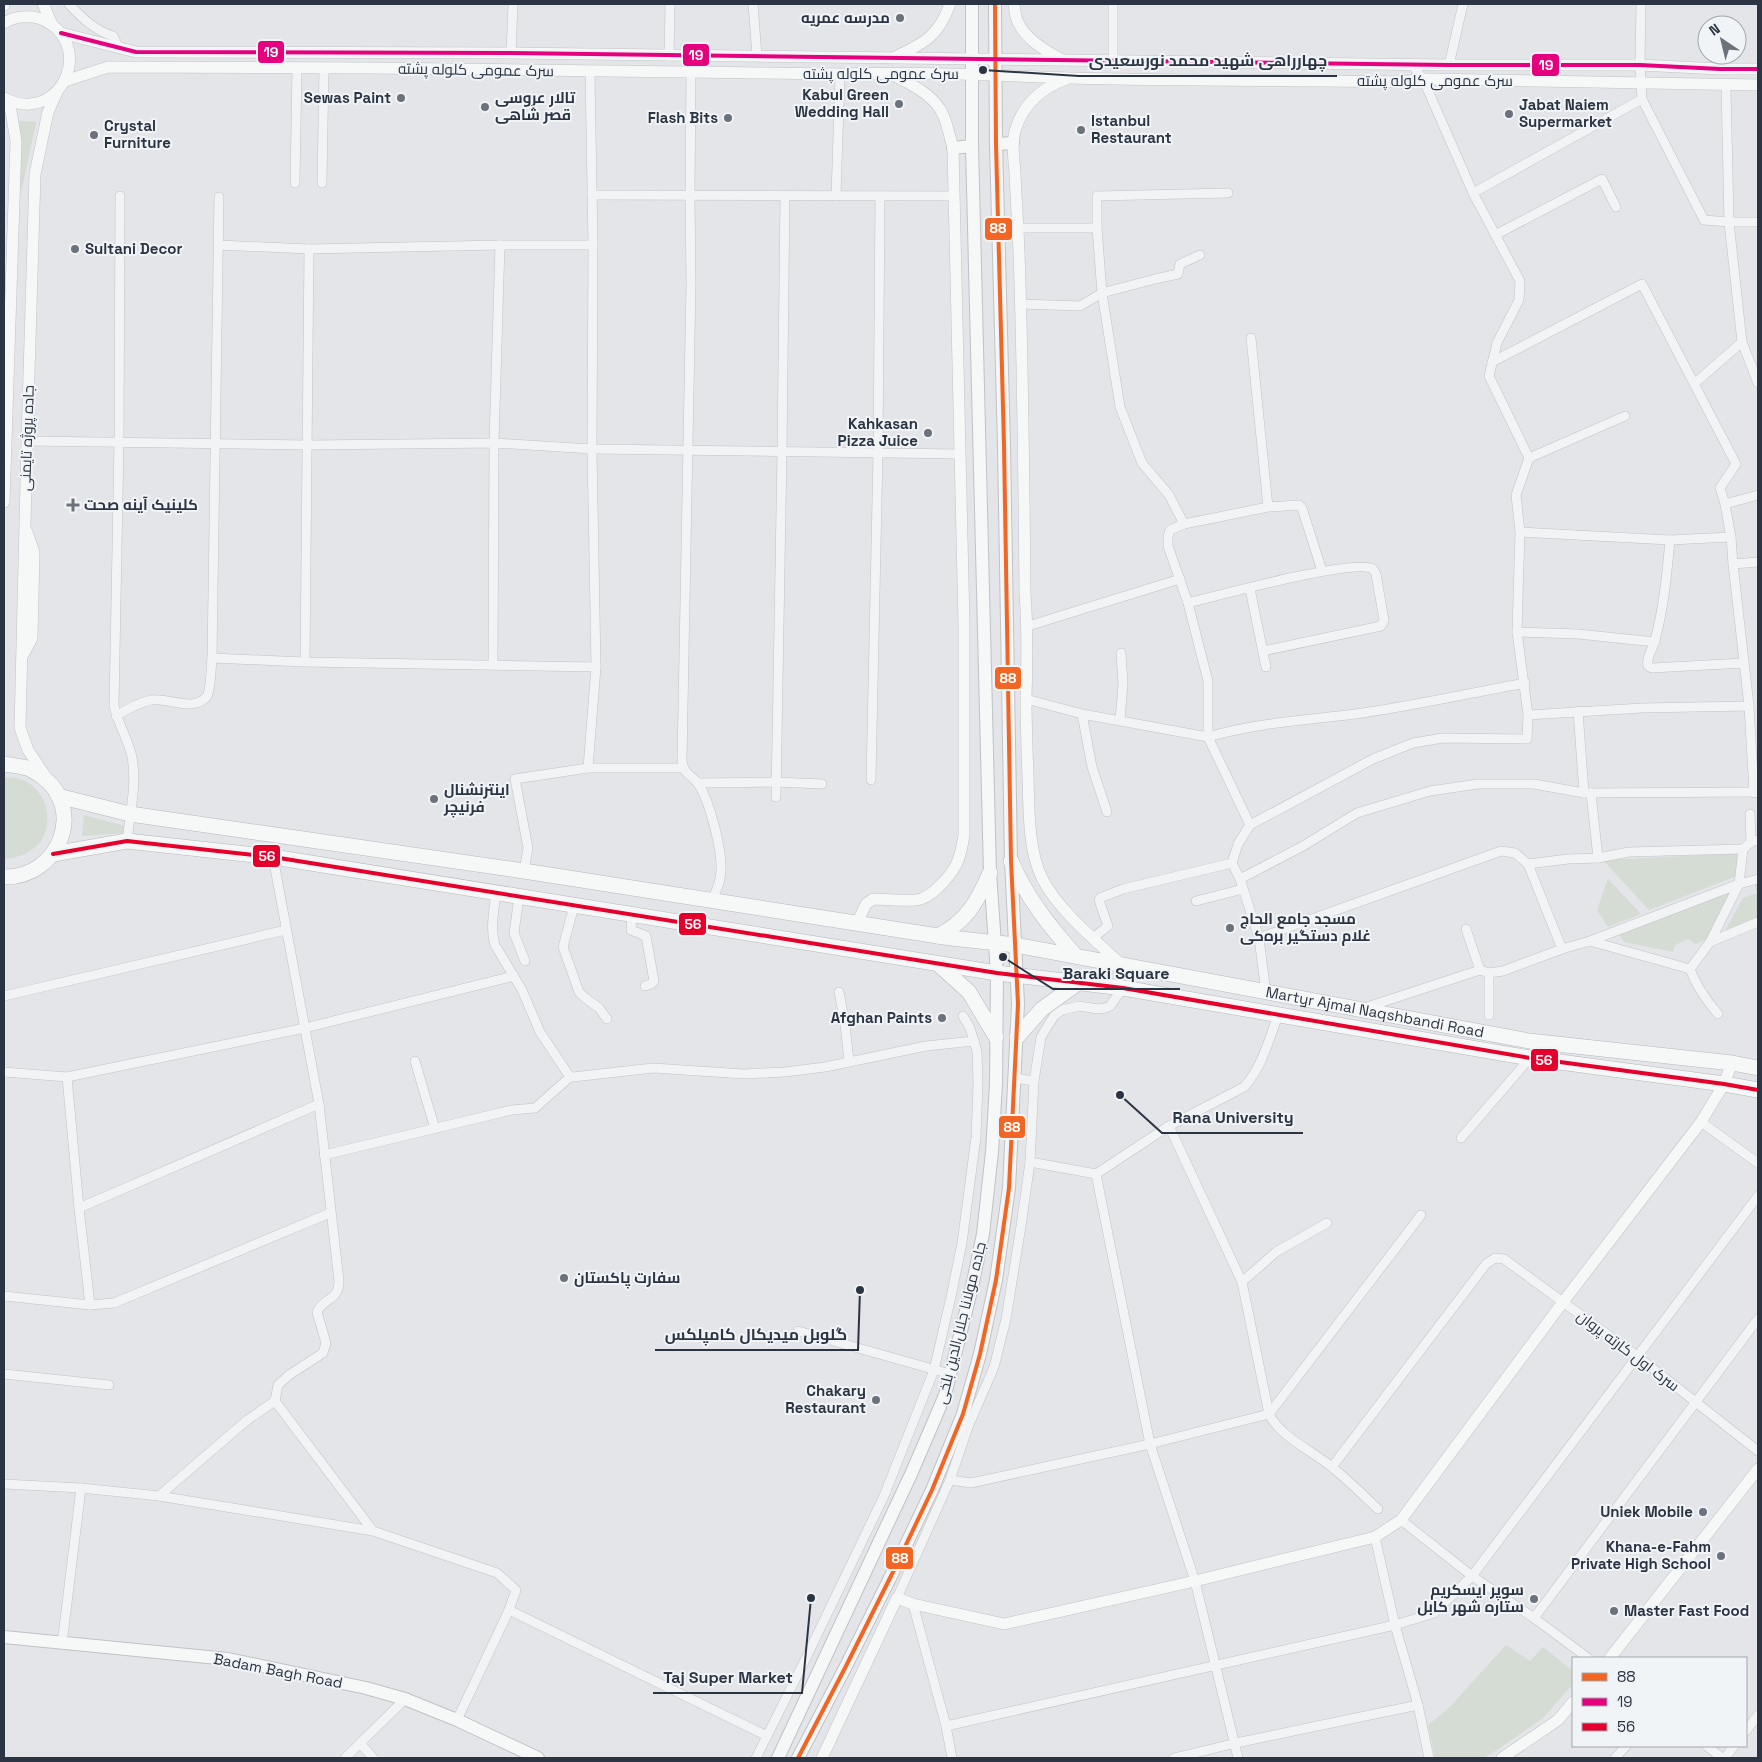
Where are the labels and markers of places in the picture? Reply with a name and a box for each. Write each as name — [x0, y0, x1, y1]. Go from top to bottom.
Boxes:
place label: مدرسه عمریه — [801, 8, 890, 27]
marker: مدرسه عمریه — [894, 12, 906, 24]
callout: چهارراهی شهید محمد نورسعیدی — [1079, 45, 1337, 76]
place label: Kabul Green Wedding Hall — [795, 85, 889, 121]
place label: Sewas Paint — [304, 88, 391, 107]
place label: تالار عروسی قصر شاهی — [495, 88, 576, 124]
marker: Sewas Paint — [395, 92, 407, 104]
place label: Jabat Naiem Supermarket — [1519, 95, 1612, 131]
marker: Kabul Green Wedding Hall — [893, 98, 905, 110]
marker: تالار عروسی قصر شاهی — [479, 101, 491, 113]
place label: Flash Bits — [648, 108, 718, 127]
marker: Jabat Naiem Supermarket — [1503, 108, 1515, 120]
place label: Istanbul Restaurant — [1091, 111, 1172, 147]
marker: Flash Bits — [722, 112, 734, 124]
place label: Crystal Furniture — [104, 116, 171, 152]
marker: Istanbul Restaurant — [1075, 124, 1087, 136]
marker: Crystal Furniture — [88, 129, 100, 141]
place label: Sultani Decor — [85, 239, 182, 258]
marker: Sultani Decor — [69, 243, 81, 255]
place label: Kahkasan Pizza Juice — [838, 414, 918, 450]
marker: Kahkasan Pizza Juice — [922, 427, 934, 439]
place label: کلینیک آینه صحت — [84, 495, 198, 514]
marker: کلینیک آینه صحت — [66, 498, 80, 512]
place label: اینترنشنال فرنیچر — [443, 780, 510, 818]
marker: اینترنشنال فرنیچر — [428, 793, 440, 805]
place label: مسجد جامع الحاج غلام دستگیر بره‌کی — [1240, 909, 1371, 946]
marker: مسجد جامع الحاج غلام دستگیر بره‌کی — [1224, 922, 1236, 934]
callout: Baraki Square — [1053, 958, 1180, 989]
place label: Afghan Paints — [831, 1008, 932, 1027]
marker: Afghan Paints — [936, 1012, 948, 1024]
callout: Rana University — [1162, 1102, 1303, 1133]
place label: سفارت پاکستان — [574, 1268, 680, 1289]
marker: سفارت پاکستان — [558, 1272, 570, 1284]
callout: گلوبل میدیکال کامپلکس — [655, 1319, 858, 1350]
place label: Chakary Restaurant — [785, 1381, 866, 1417]
marker: Chakary Restaurant — [870, 1394, 882, 1406]
place label: Uniek Mobile — [1600, 1502, 1693, 1521]
marker: Uniek Mobile — [1697, 1506, 1709, 1518]
place label: Khana-e-Fahm Private High School — [1571, 1537, 1711, 1573]
marker: Khana-e-Fahm Private High School — [1715, 1550, 1727, 1562]
place label: سوپر ایسکریم ستاره شهر کابل — [1417, 1580, 1524, 1616]
marker: سوپر ایسکریم ستاره شهر کابل — [1528, 1593, 1540, 1605]
place label: Master Fast Food — [1624, 1601, 1749, 1620]
marker: Master Fast Food — [1608, 1605, 1620, 1617]
callout: Taj Super Market — [653, 1662, 802, 1693]

